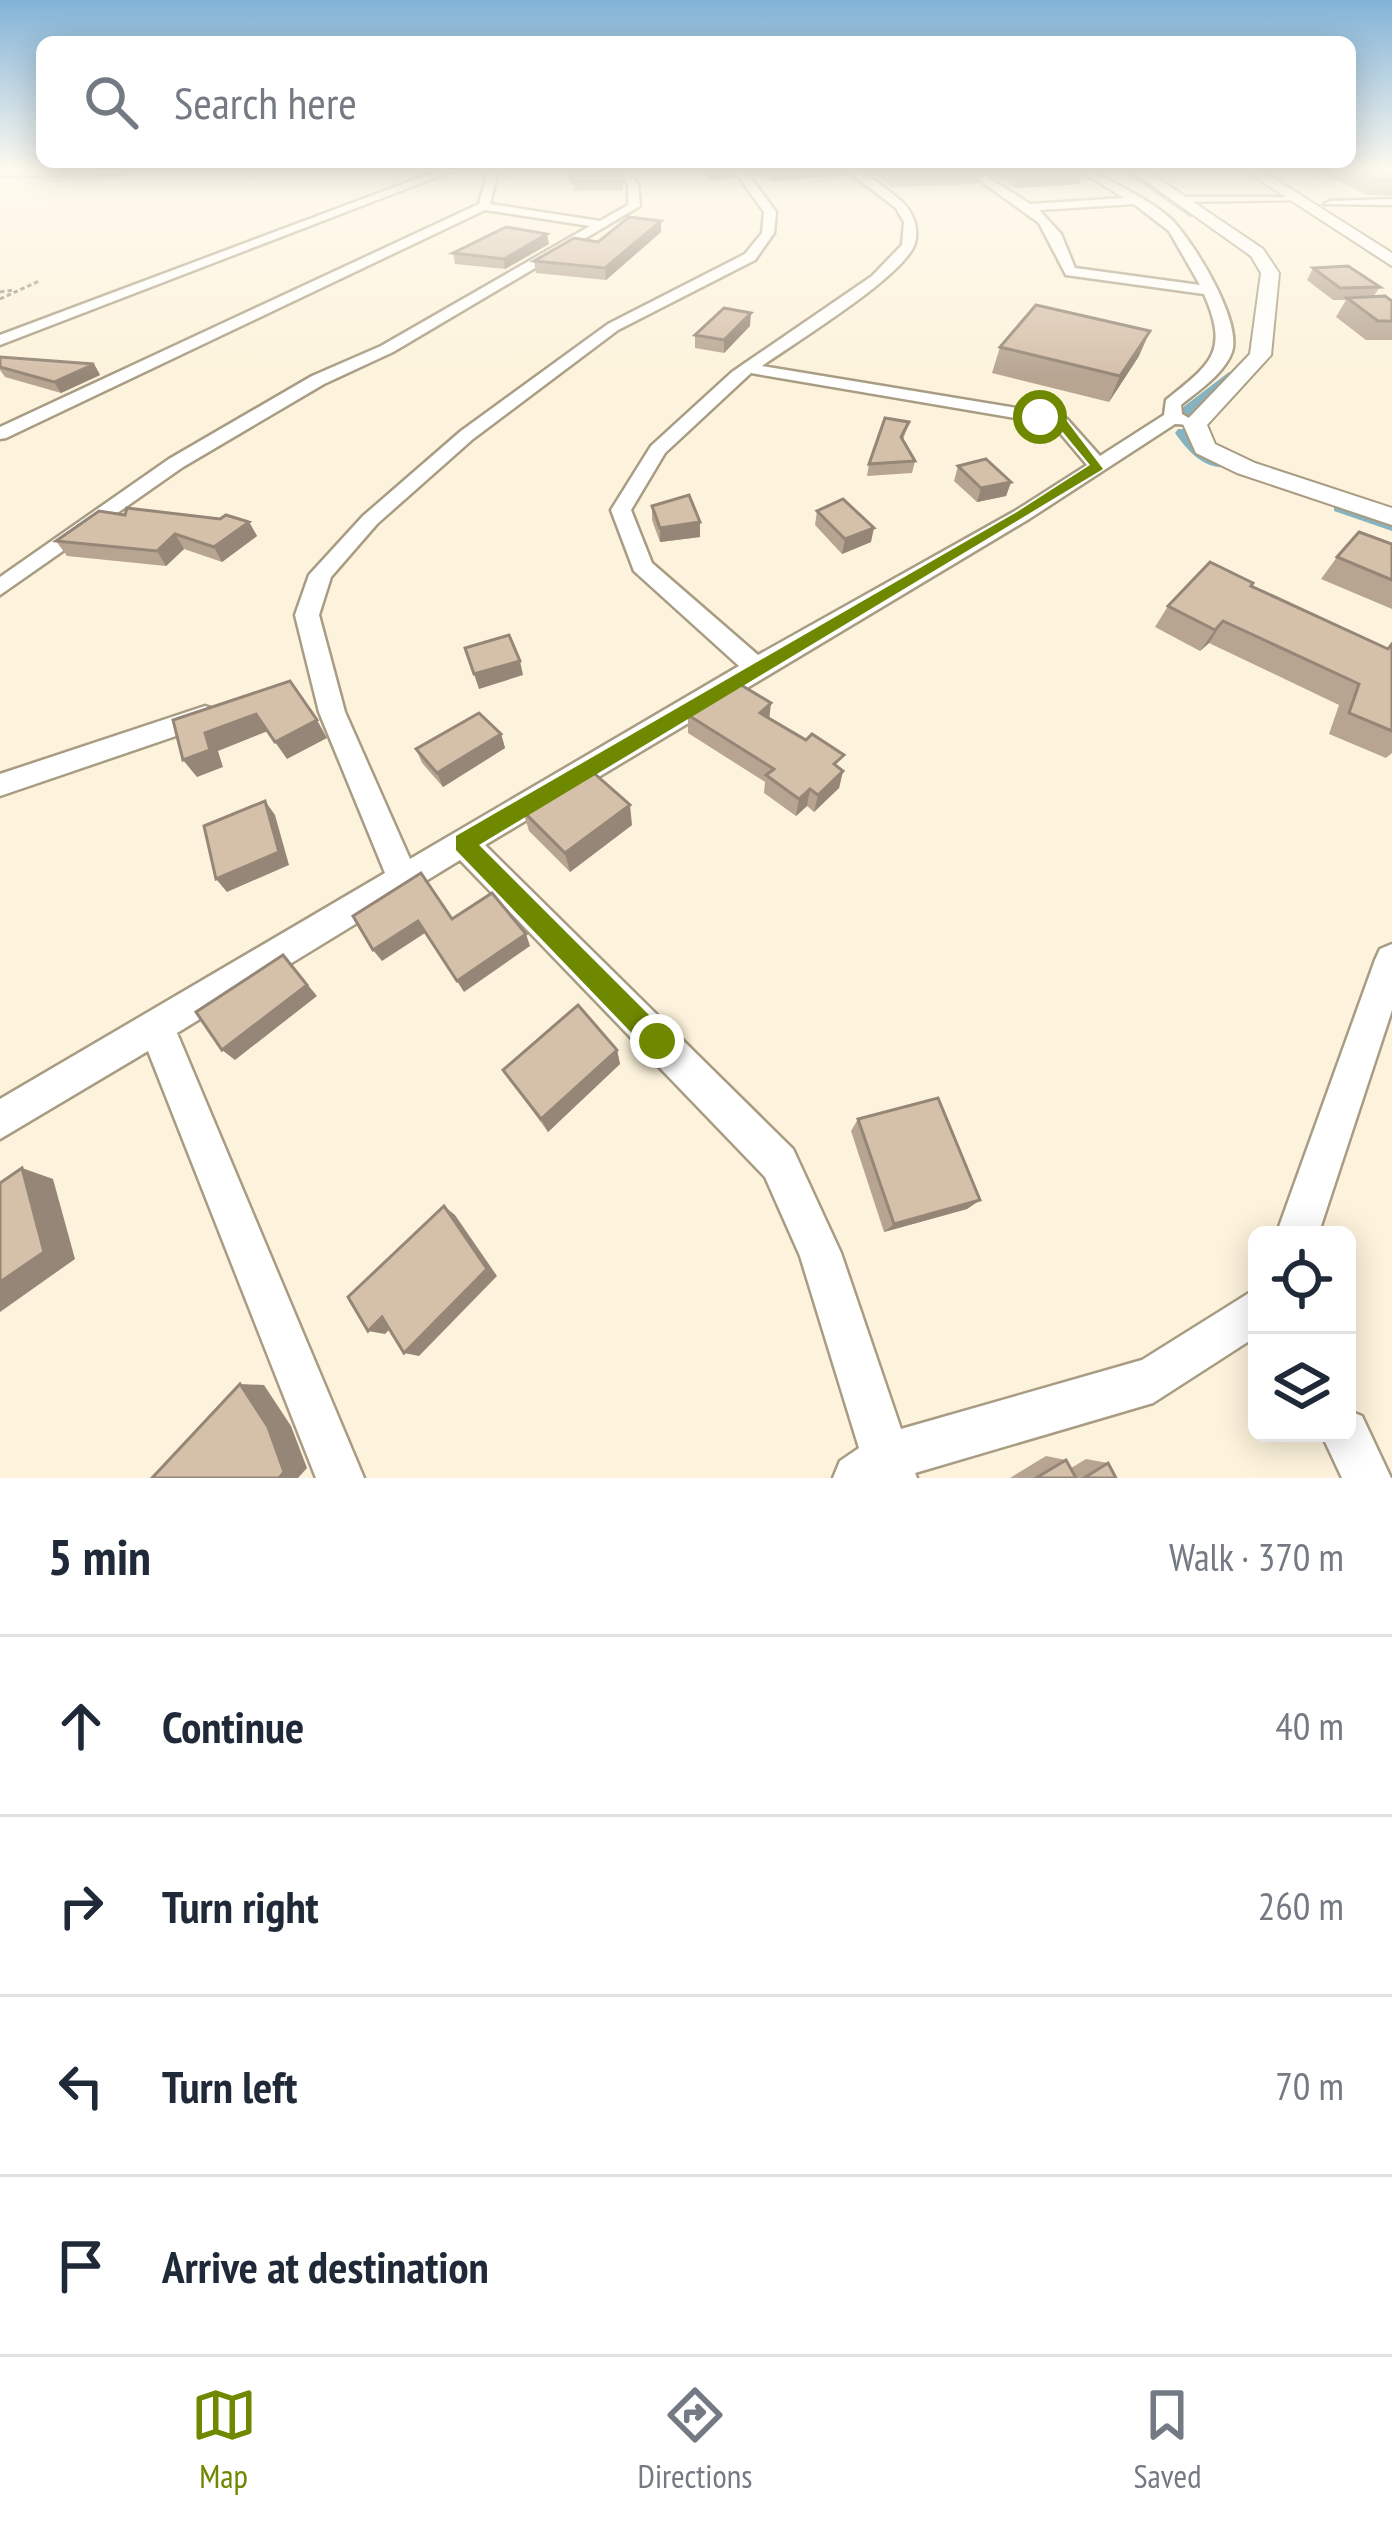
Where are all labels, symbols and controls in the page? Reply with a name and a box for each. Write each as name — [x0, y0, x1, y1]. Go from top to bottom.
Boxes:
search box — [36, 36, 1356, 168]
icon: search — [78, 69, 144, 135]
text: Search here — [174, 73, 357, 131]
route start — [1013, 390, 1067, 444]
route end — [630, 1014, 684, 1068]
map controls — [1248, 1226, 1356, 1442]
button: locate — [1248, 1226, 1356, 1334]
button: layers — [1248, 1334, 1356, 1442]
text: 5 min — [48, 1523, 151, 1589]
text: Walk · 370 m — [1169, 1531, 1344, 1582]
icon: ahead — [48, 1693, 114, 1759]
text: Continue — [162, 1697, 304, 1755]
text: 40 m — [1275, 1700, 1344, 1751]
icon: right — [48, 1873, 114, 1939]
text: Turn right — [162, 1877, 319, 1935]
text: 260 m — [1258, 1880, 1344, 1931]
icon: left — [48, 2053, 114, 2119]
text: Turn left — [162, 2057, 297, 2115]
text: 70 m — [1275, 2060, 1344, 2111]
icon: arrive — [48, 2233, 114, 2299]
text: Arrive at destination — [162, 2237, 489, 2295]
tab: Map — [191, 2382, 257, 2497]
tab: Directions — [638, 2382, 752, 2497]
tab: Saved — [1133, 2382, 1201, 2497]

